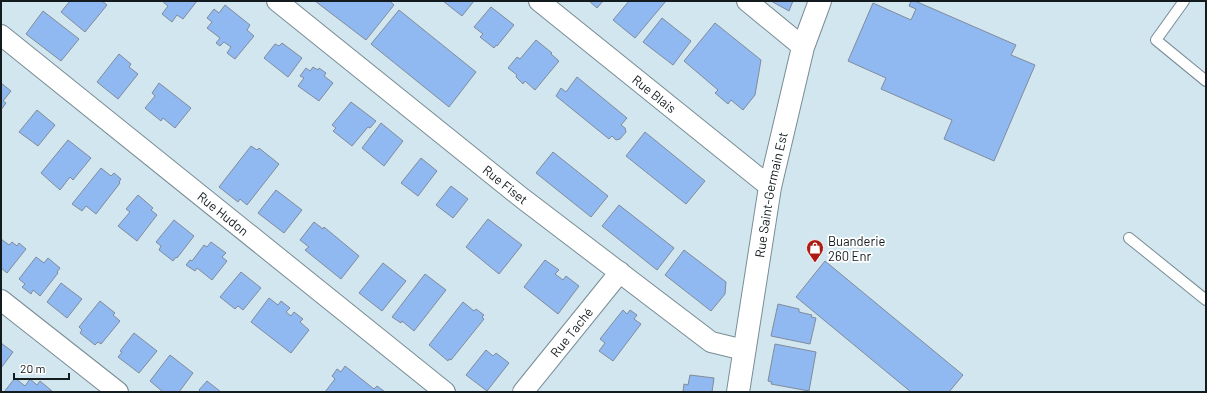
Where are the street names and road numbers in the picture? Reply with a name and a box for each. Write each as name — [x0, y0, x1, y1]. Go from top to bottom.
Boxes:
street label: Rue Blais — [629, 71, 680, 116]
street label: Rue Saint-Germain Est — [751, 130, 791, 259]
street label: Rue Fiset — [480, 162, 531, 207]
street label: Rue Hudon — [194, 188, 252, 239]
street label: Rue Taché — [547, 304, 596, 360]

